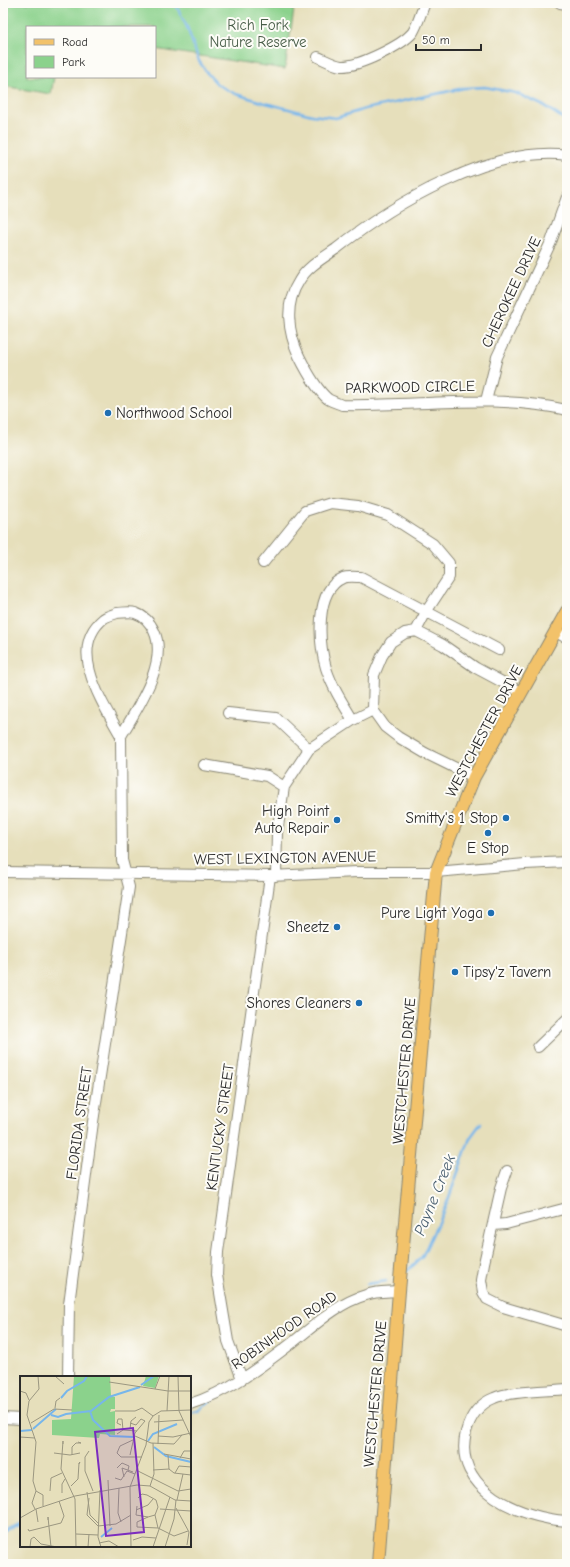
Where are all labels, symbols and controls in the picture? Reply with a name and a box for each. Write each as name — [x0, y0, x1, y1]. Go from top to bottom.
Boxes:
park label: Rich Fork Nature Reserve — [209, 16, 307, 51]
legend — [26, 26, 156, 78]
scale bar — [416, 26, 481, 52]
text: 50 m — [422, 33, 450, 47]
text: Road — [62, 35, 88, 49]
text: Park — [62, 55, 85, 69]
street label: CHEROKEE DRIVE — [477, 234, 545, 350]
street label: PARKWOOD CIRCLE — [345, 377, 475, 397]
place label: Northwood School — [116, 404, 232, 422]
marker: Northwood School — [103, 408, 113, 418]
street label: WESTCHESTER DRIVE — [442, 662, 526, 800]
place label: High Point Auto Repair — [254, 802, 330, 837]
place label: Smitty's 1 Stop — [405, 809, 498, 827]
marker: Smitty's 1 Stop — [501, 813, 511, 823]
marker: High Point Auto Repair — [332, 815, 342, 825]
marker: E Stop — [483, 828, 493, 838]
place label: E Stop — [467, 839, 509, 857]
street label: WEST LEXINGTON AVENUE — [194, 847, 376, 869]
place label: Pure Light Yoga — [381, 904, 483, 922]
marker: Pure Light Yoga — [486, 908, 496, 918]
place label: Sheetz — [287, 918, 329, 936]
marker: Sheetz — [332, 922, 342, 932]
place label: Tipsy'z Tavern — [463, 963, 551, 981]
marker: Tipsy'z Tavern — [450, 967, 460, 977]
place label: Shores Cleaners — [247, 994, 351, 1012]
street label: WESTCHESTER DRIVE — [389, 997, 419, 1145]
marker: Shores Cleaners — [354, 998, 364, 1008]
street label: KENTUCKY STREET — [202, 1062, 238, 1192]
street label: FLORIDA STREET — [62, 1065, 96, 1181]
water label: Payne Creek — [411, 1152, 460, 1238]
street label: ROBINHOOD ROAD — [228, 1287, 340, 1373]
street label: WESTCHESTER DRIVE — [360, 1320, 390, 1468]
inset map — [20, 1376, 191, 1547]

